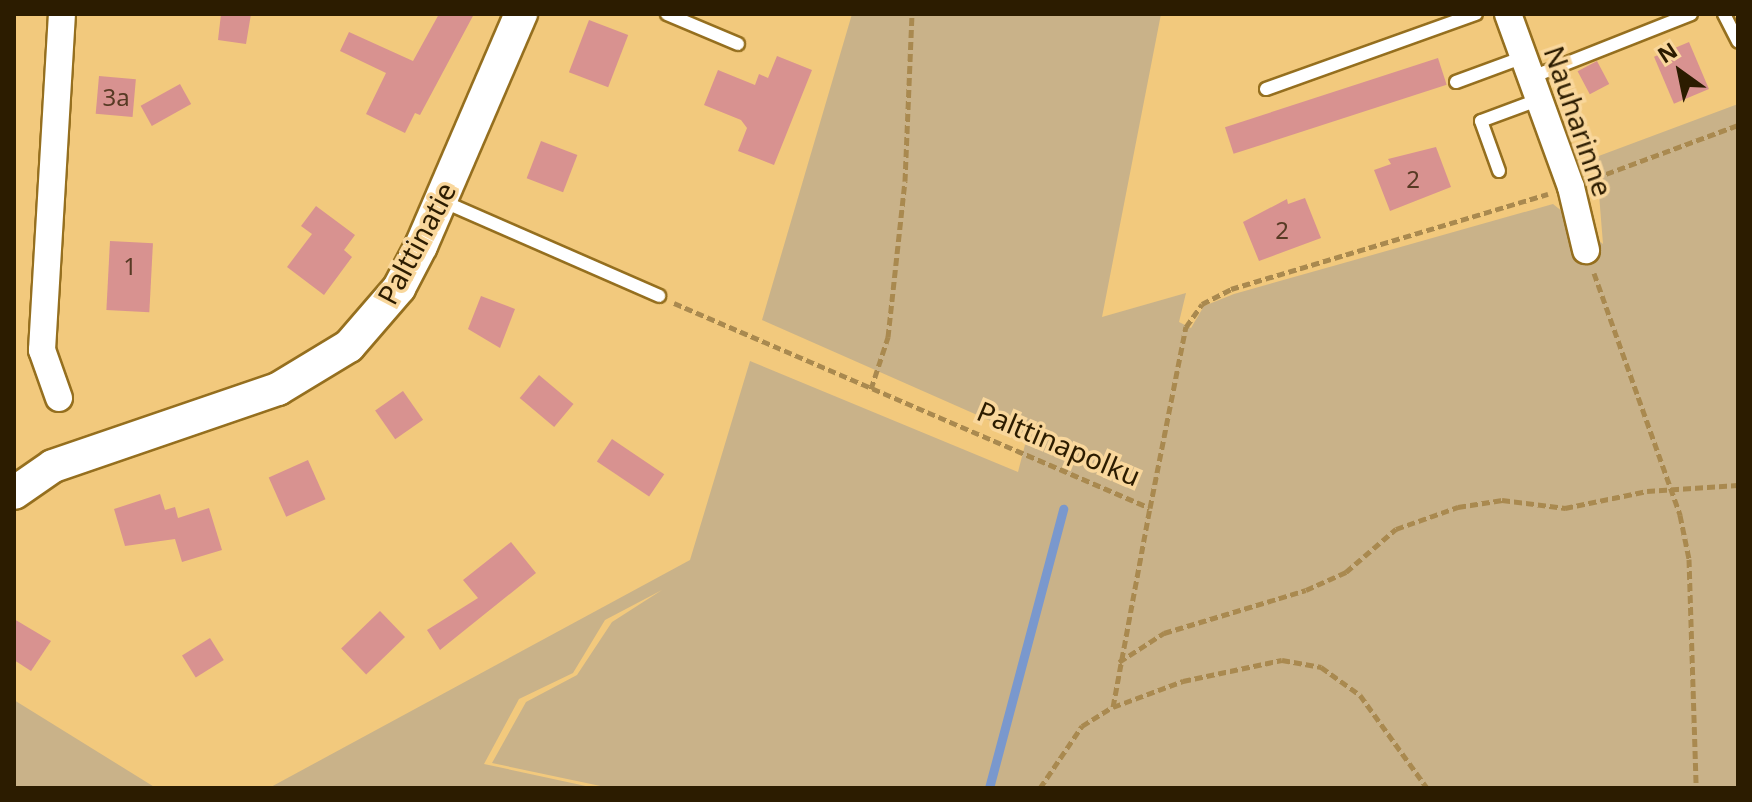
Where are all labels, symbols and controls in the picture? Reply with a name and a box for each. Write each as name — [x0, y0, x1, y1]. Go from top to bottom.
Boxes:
north arrow — [1640, 32, 1720, 112]
text: N — [1651, 34, 1683, 69]
street label: Nauharinne — [1538, 42, 1620, 200]
house number: 3a — [102, 83, 130, 111]
house number: 2 — [1406, 165, 1420, 193]
street label: Palttinatie — [370, 176, 462, 310]
house number: 2 — [1275, 216, 1289, 244]
house number: 1 — [123, 252, 137, 280]
street label: Palttinapolku — [972, 394, 1146, 492]

